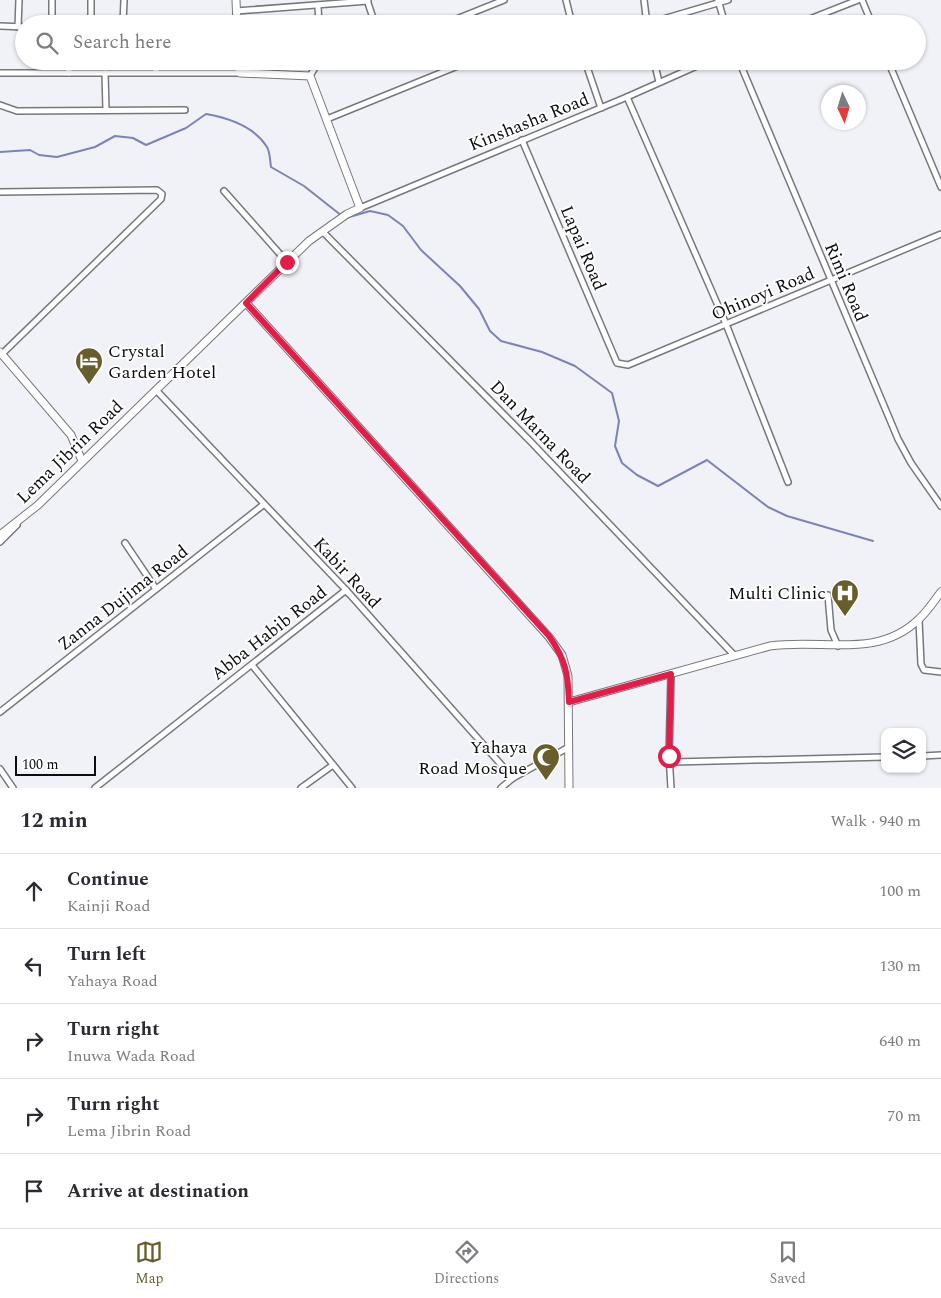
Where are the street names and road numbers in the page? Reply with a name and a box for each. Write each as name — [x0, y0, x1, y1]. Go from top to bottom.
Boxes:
street label: Kinshasha Road — [465, 86, 593, 158]
street label: Lapai Road — [553, 201, 613, 295]
street label: Rimi Road — [817, 238, 875, 326]
street label: Ohinoyi Road — [707, 260, 819, 328]
street label: Dan Marna Road — [483, 374, 597, 490]
street label: Lema Jibrin Road — [10, 394, 130, 510]
street label: Kabir Road — [307, 531, 387, 615]
street label: Zanna Dujima Road — [52, 538, 194, 658]
street label: Abba Habib Road — [205, 579, 333, 687]

